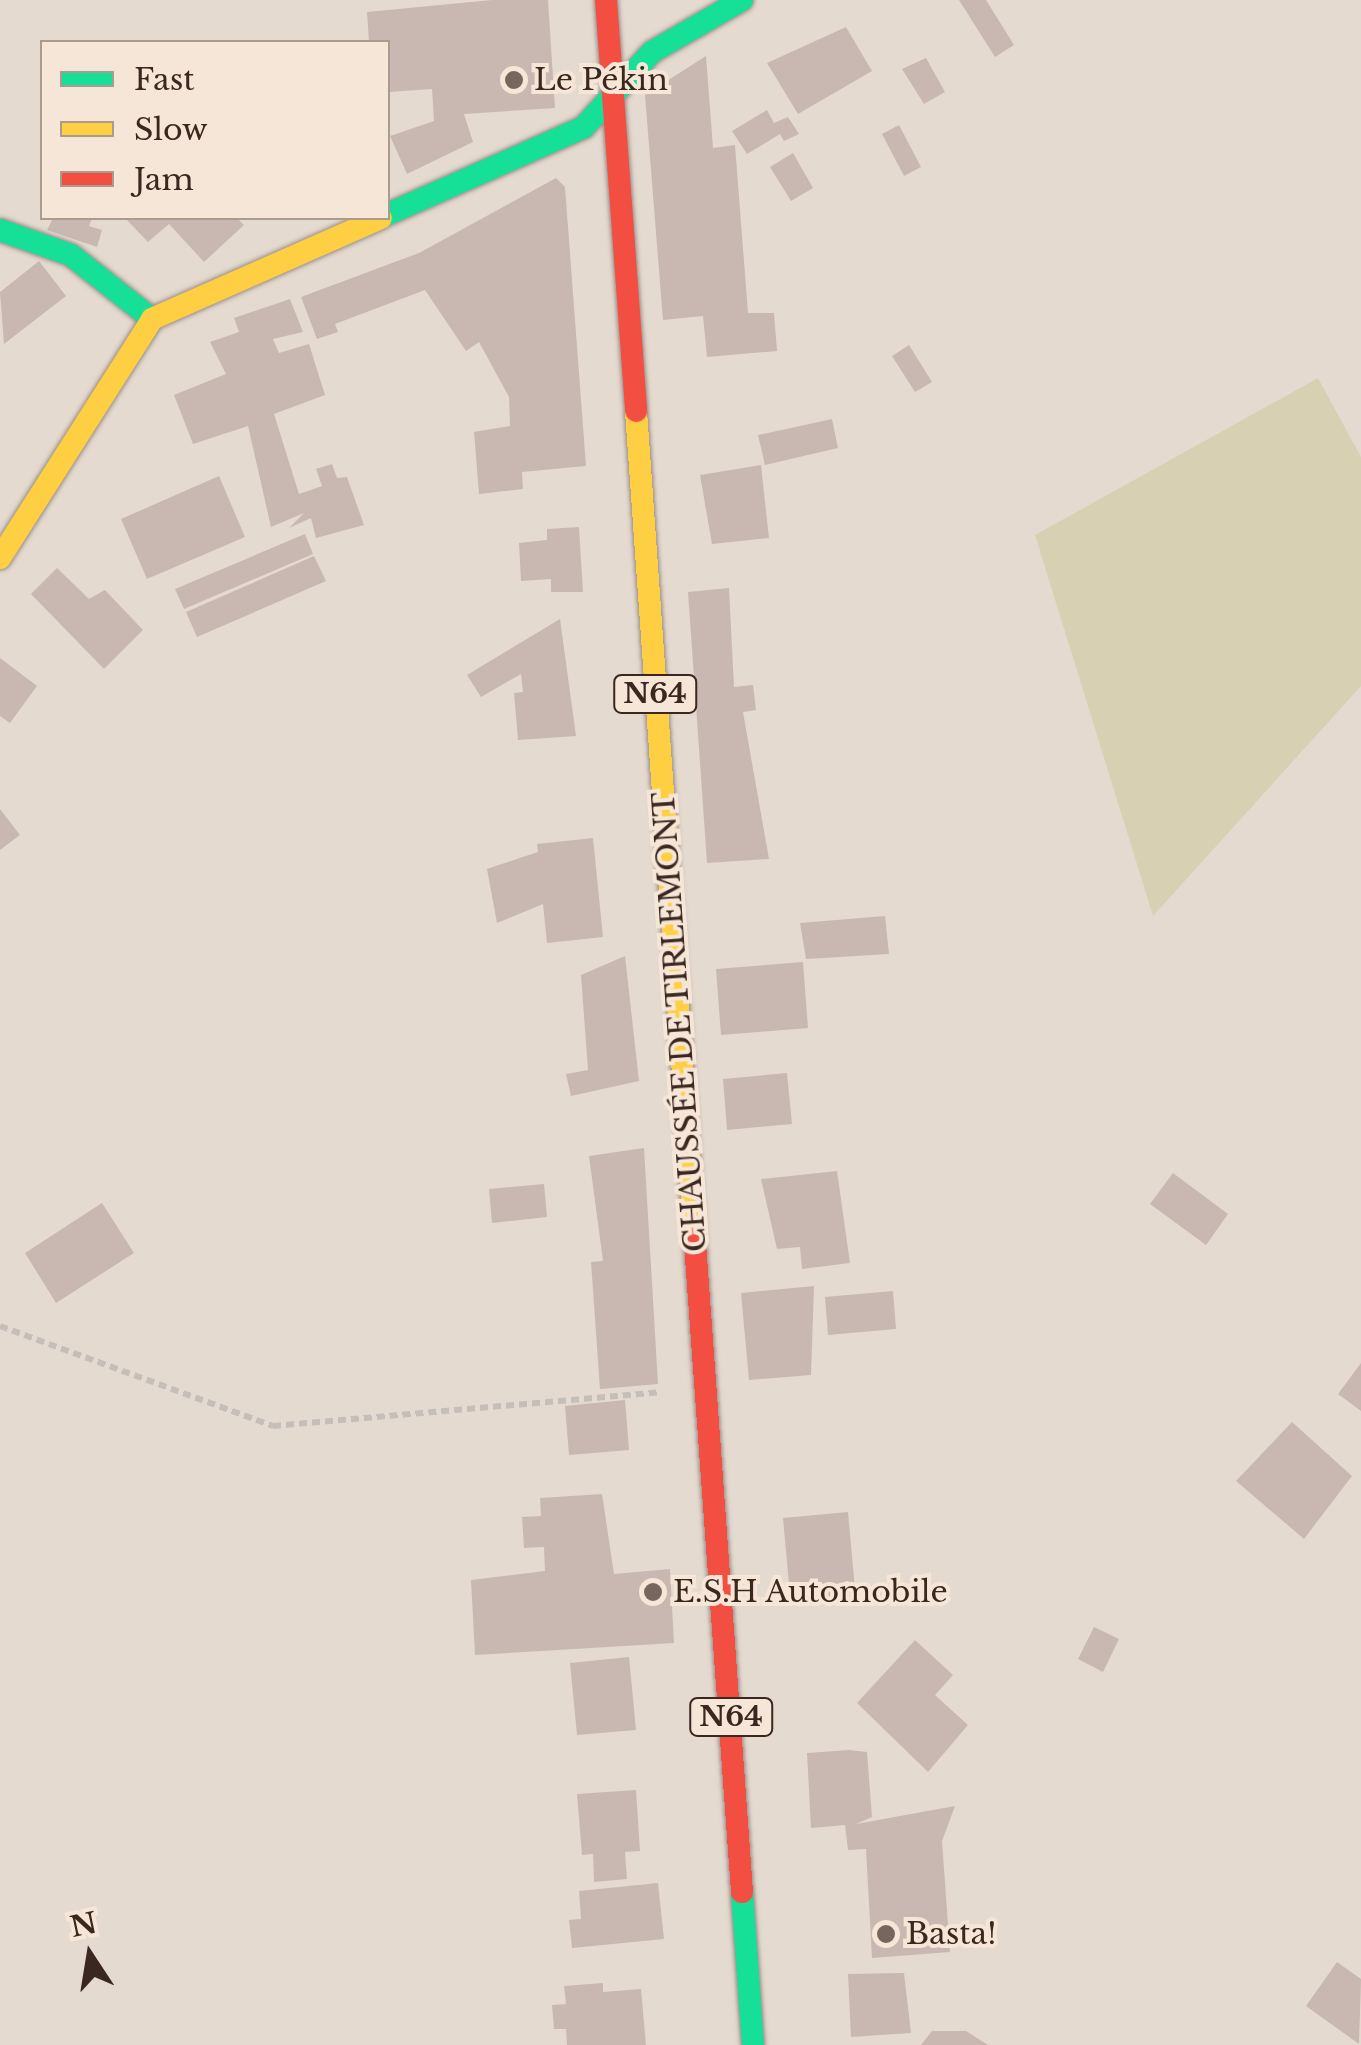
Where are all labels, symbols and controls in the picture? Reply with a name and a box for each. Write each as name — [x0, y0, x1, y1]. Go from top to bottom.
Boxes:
legend — [40, 40, 390, 220]
text: Fast — [134, 61, 195, 98]
place label: Le Pékin — [534, 62, 668, 98]
marker: Le Pékin — [503, 69, 525, 91]
text: Slow — [134, 111, 208, 148]
text: Jam — [134, 161, 194, 198]
road number: N64 — [612, 671, 698, 717]
street label: CHAUSSÉE DE TIRLEMONT — [646, 790, 714, 1254]
place label: E.S.H Automobile — [673, 1574, 949, 1610]
marker: E.S.H Automobile — [642, 1581, 664, 1603]
road number: N64 — [688, 1694, 774, 1740]
north arrow — [40, 1905, 140, 2005]
text: N — [67, 1905, 100, 1945]
place label: Basta! — [906, 1916, 996, 1952]
marker: Basta! — [875, 1923, 897, 1945]

